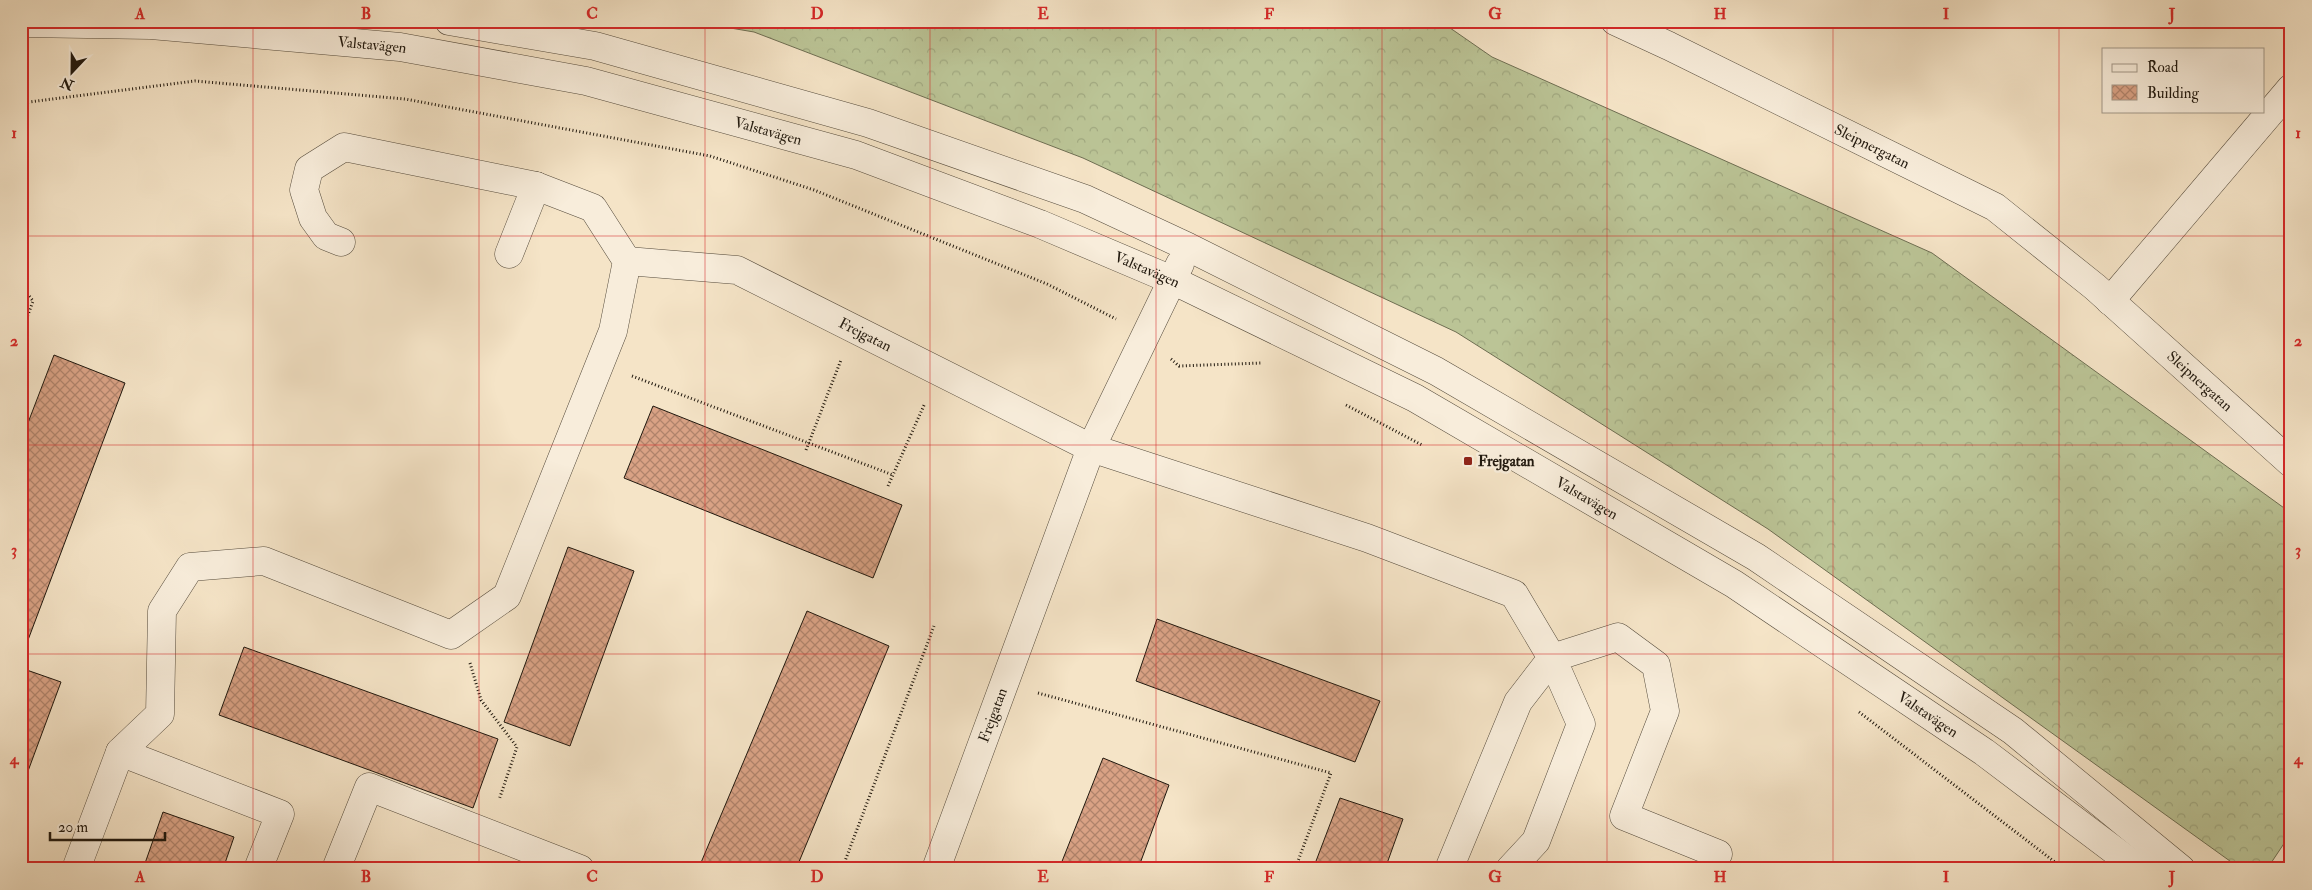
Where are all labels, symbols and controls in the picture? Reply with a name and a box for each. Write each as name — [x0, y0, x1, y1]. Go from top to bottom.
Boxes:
text: A — [134, 4, 146, 24]
text: B — [361, 4, 371, 24]
text: C — [586, 4, 598, 24]
text: D — [810, 4, 824, 24]
text: E — [1037, 4, 1049, 24]
text: F — [1264, 4, 1274, 24]
text: G — [1488, 4, 1502, 24]
text: H — [1713, 4, 1727, 24]
text: I — [1943, 4, 1950, 24]
text: J — [2168, 4, 2176, 25]
street label: Valstavägen — [337, 33, 408, 58]
north arrow — [48, 48, 98, 98]
legend — [2102, 48, 2264, 112]
text: Road — [2147, 58, 2179, 77]
text: N — [58, 73, 77, 94]
text: Building — [2147, 84, 2199, 103]
street label: Valstavägen — [732, 113, 804, 150]
street label: Sleipnergatan — [1831, 120, 1913, 174]
text: 1 — [11, 123, 17, 143]
text: 1 — [2295, 123, 2301, 143]
street label: Valstavägen — [1111, 248, 1183, 292]
street label: Frejgatan — [836, 314, 895, 356]
text: 2 — [10, 331, 18, 351]
text: 2 — [2294, 331, 2302, 351]
street label: Sleipnergatan — [2163, 347, 2236, 416]
place label: Frejgatan — [1478, 452, 1535, 472]
marker: Frejgatan — [1462, 455, 1474, 467]
street label: Valstavägen — [1552, 473, 1622, 524]
text: 3 — [11, 540, 17, 560]
text: 3 — [2295, 540, 2301, 560]
street label: Frejgatan — [974, 685, 1012, 745]
street label: Valstavägen — [1894, 688, 1962, 742]
text: 4 — [9, 749, 20, 769]
text: 4 — [2293, 749, 2304, 769]
scale bar — [50, 810, 165, 842]
text: 20 m — [58, 818, 88, 837]
text: A — [134, 867, 146, 887]
text: B — [361, 867, 371, 887]
text: C — [586, 867, 598, 887]
text: D — [810, 867, 824, 887]
text: E — [1037, 867, 1049, 887]
text: F — [1264, 867, 1274, 887]
text: G — [1488, 867, 1502, 887]
text: H — [1713, 867, 1727, 887]
text: I — [1943, 867, 1950, 887]
text: J — [2168, 867, 2176, 888]

